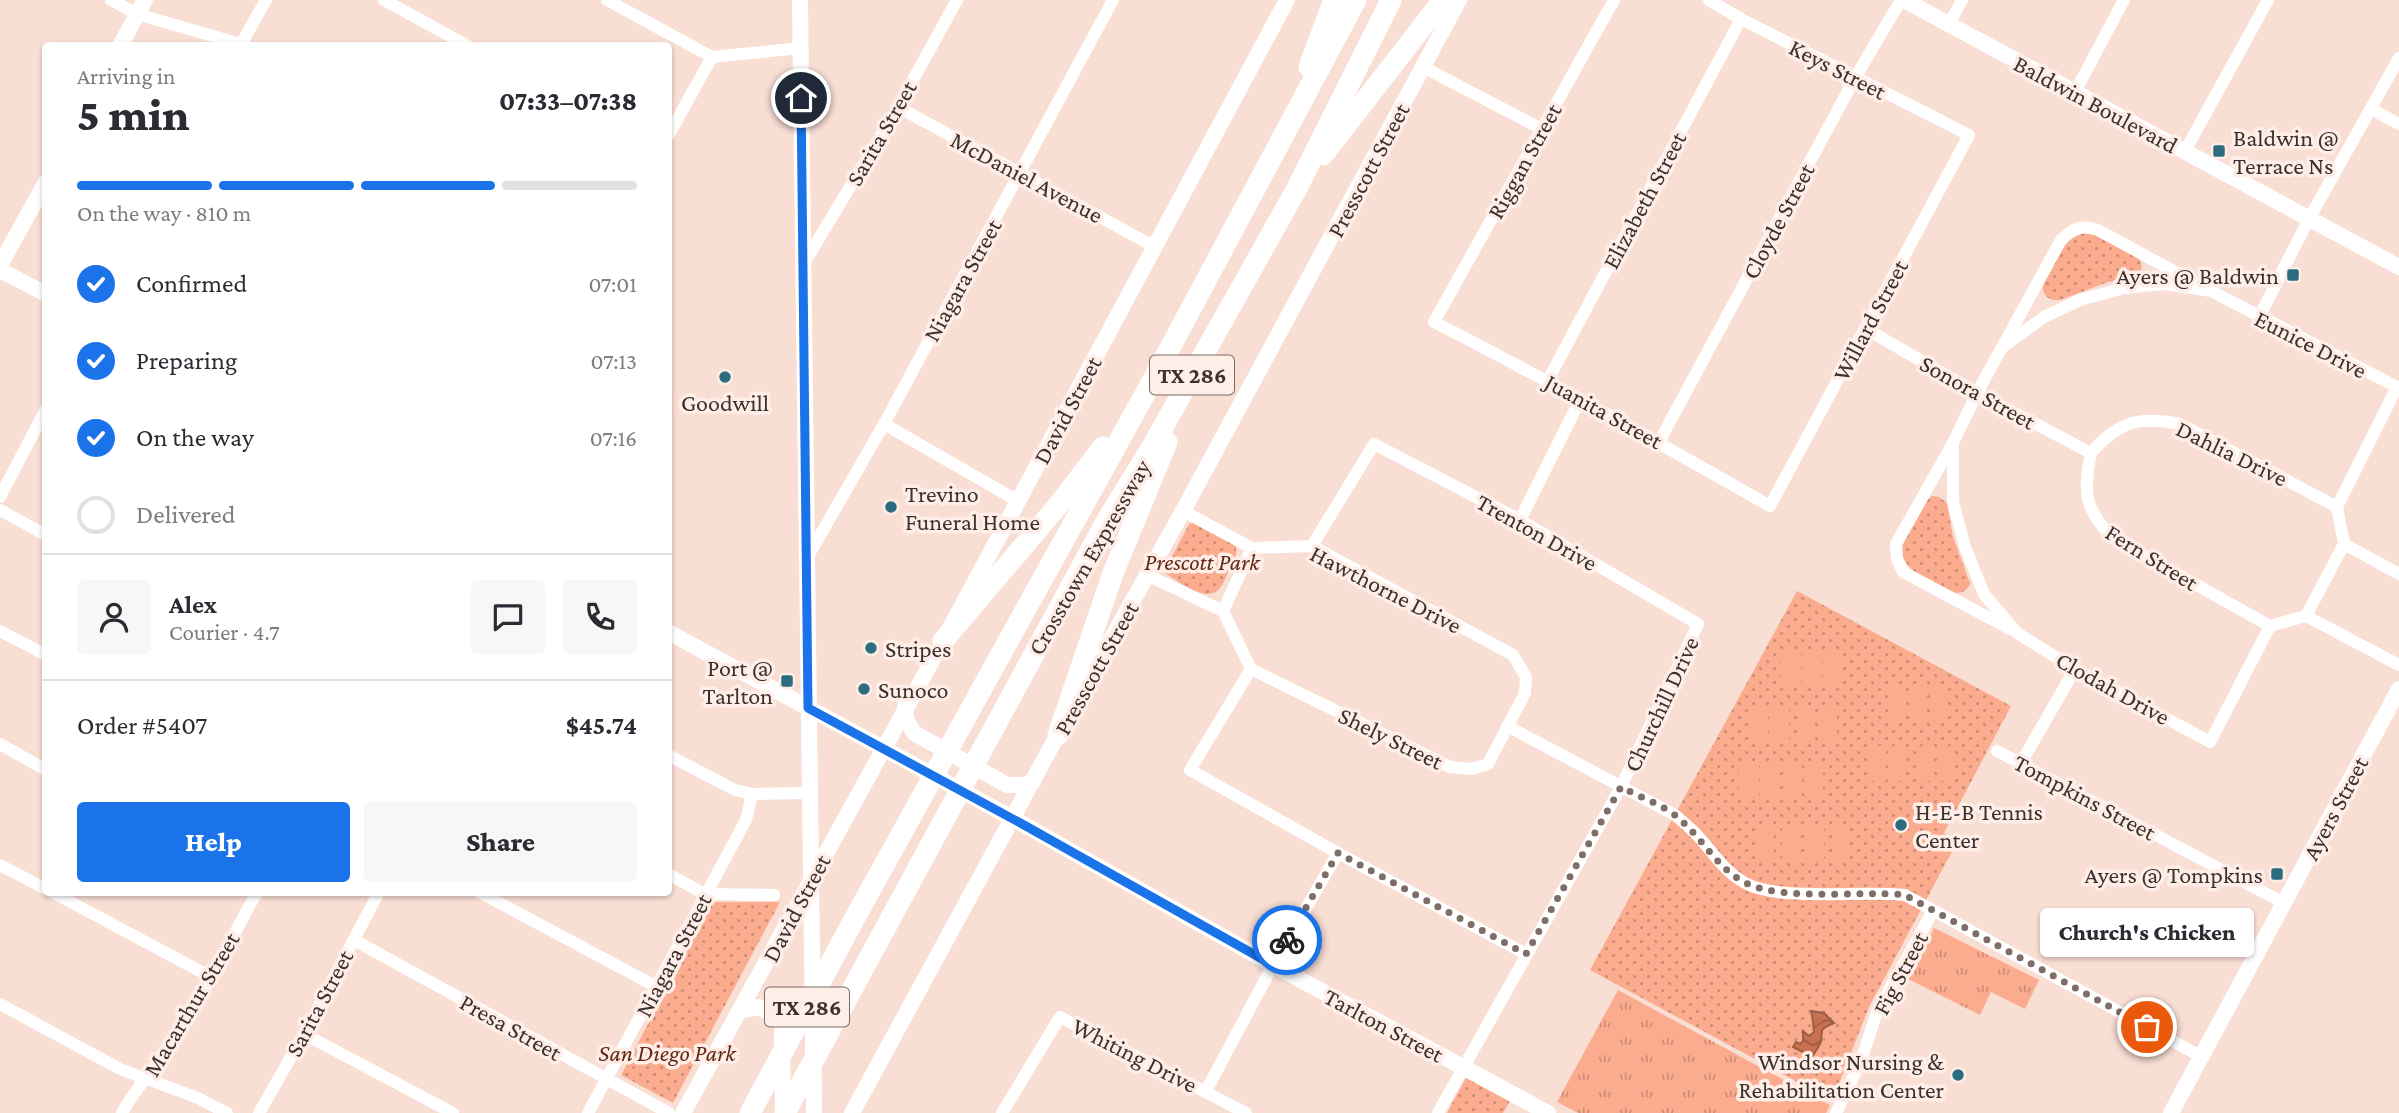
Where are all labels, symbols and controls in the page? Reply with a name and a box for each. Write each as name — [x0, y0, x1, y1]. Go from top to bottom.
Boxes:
street label: Keys Street — [1785, 33, 1892, 105]
street label: Baldwin Boulevard — [2009, 49, 2183, 159]
text: Arriving in — [77, 63, 175, 89]
pin — [771, 68, 831, 128]
street label: Sarita Street — [840, 75, 922, 190]
icon: home — [782, 79, 820, 117]
text: 07:33–07:38 — [499, 87, 637, 116]
text: 5 min — [77, 89, 189, 140]
street label: Presscott Street — [1321, 97, 1415, 242]
street label: Riggan Street — [1481, 98, 1567, 223]
place label: Baldwin @ Terrace Ns — [2233, 124, 2339, 179]
street label: McDaniel Avenue — [946, 126, 1108, 228]
street label: Elizabeth Street — [1597, 126, 1692, 273]
marker: Baldwin @ Terrace Ns — [2211, 143, 2227, 159]
street label: Cloyde Street — [1736, 158, 1820, 283]
text: On the way · 810 m — [77, 200, 251, 226]
street label: Niagara Street — [917, 213, 1007, 346]
street label: Willard Street — [1827, 254, 1914, 385]
place label: Ayers @ Baldwin — [2116, 262, 2279, 289]
icon: check — [77, 265, 115, 303]
marker: Ayers @ Baldwin — [2285, 267, 2301, 283]
text: Confirmed — [136, 269, 247, 298]
text: 07:01 — [588, 271, 637, 297]
street label: Eunice Drive — [2251, 304, 2371, 384]
icon: check — [77, 342, 115, 380]
text: Preparing — [136, 346, 237, 375]
text: 07:13 — [590, 348, 637, 374]
street label: Sonora Street — [1916, 349, 2041, 435]
street label: David Street — [1027, 351, 1107, 468]
road number: TX 286 — [1150, 356, 1234, 394]
street label: Juanita Street — [1539, 367, 1668, 455]
marker: Goodwill — [717, 369, 733, 385]
place label: Goodwill — [681, 389, 769, 416]
street label: Dahlia Drive — [2172, 414, 2292, 492]
icon: check — [77, 419, 115, 457]
text: On the way — [136, 423, 254, 452]
text: 07:16 — [590, 425, 637, 451]
street label: Crosstown Expressway — [1022, 454, 1156, 659]
place label: Trevino Funeral Home — [905, 480, 1040, 535]
street label: Trenton Drive — [1472, 488, 1602, 576]
marker: Trevino Funeral Home — [883, 499, 899, 515]
text: Delivered — [136, 500, 235, 529]
street label: Fern Street — [2101, 518, 2204, 597]
street label: Hawthorne Drive — [1306, 539, 1466, 639]
park label: Prescott Park — [1144, 548, 1261, 575]
button: person — [77, 580, 151, 654]
button: chat — [471, 580, 545, 654]
button: phone — [563, 580, 637, 654]
text: Alex — [169, 590, 217, 619]
street label: Presscott Street — [1048, 596, 1144, 739]
text: Courier · 4.7 — [169, 619, 280, 645]
street label: Churchill Drive — [1618, 632, 1704, 776]
place label: Stripes — [885, 635, 952, 662]
marker: Stripes — [863, 640, 879, 656]
street label: Clodah Drive — [2051, 646, 2175, 730]
place label: Port @ Tarlton — [702, 654, 773, 709]
marker: Port @ Tarlton — [779, 673, 795, 689]
place label: Sunoco — [878, 676, 949, 703]
marker: Sunoco — [856, 681, 872, 697]
street label: Shely Street — [1334, 701, 1449, 775]
text: Order #5407 — [77, 711, 207, 740]
text: $45.74 — [566, 711, 637, 740]
street label: Tompkins Street — [2009, 748, 2161, 846]
street label: Ayers Street — [2297, 751, 2374, 864]
place label: H-E-B Tennis Center — [1915, 798, 2043, 853]
button: Help — [77, 802, 350, 882]
button: Share — [364, 802, 637, 882]
marker: H-E-B Tennis Center — [1893, 817, 1909, 833]
street label: David Street — [756, 849, 836, 966]
place label: Ayers @ Tompkins — [2085, 861, 2263, 888]
marker: Ayers @ Tompkins — [2269, 866, 2285, 882]
street label: Niagara Street — [629, 888, 717, 1021]
courier — [1252, 905, 1322, 975]
callout: Church's Chicken — [2040, 908, 2254, 957]
text: Church's Chicken — [2058, 919, 2236, 945]
icon: bike — [1268, 921, 1306, 959]
street label: Macarthur Street — [137, 926, 245, 1081]
street label: Fig Street — [1867, 926, 1934, 1019]
street label: Sarita Street — [280, 944, 359, 1061]
street label: Tarlton Street — [1320, 982, 1449, 1068]
street label: Presa Street — [456, 988, 567, 1066]
road number: TX 286 — [765, 988, 849, 1026]
pin — [2117, 997, 2177, 1057]
icon: bag — [2128, 1008, 2166, 1046]
street label: Whiting Drive — [1068, 1012, 1202, 1098]
park label: San Diego Park — [598, 1039, 737, 1066]
place label: Windsor Nursing & Rehabilitation Center — [1738, 1048, 1944, 1103]
marker: Windsor Nursing & Rehabilitation Center — [1950, 1067, 1966, 1083]

